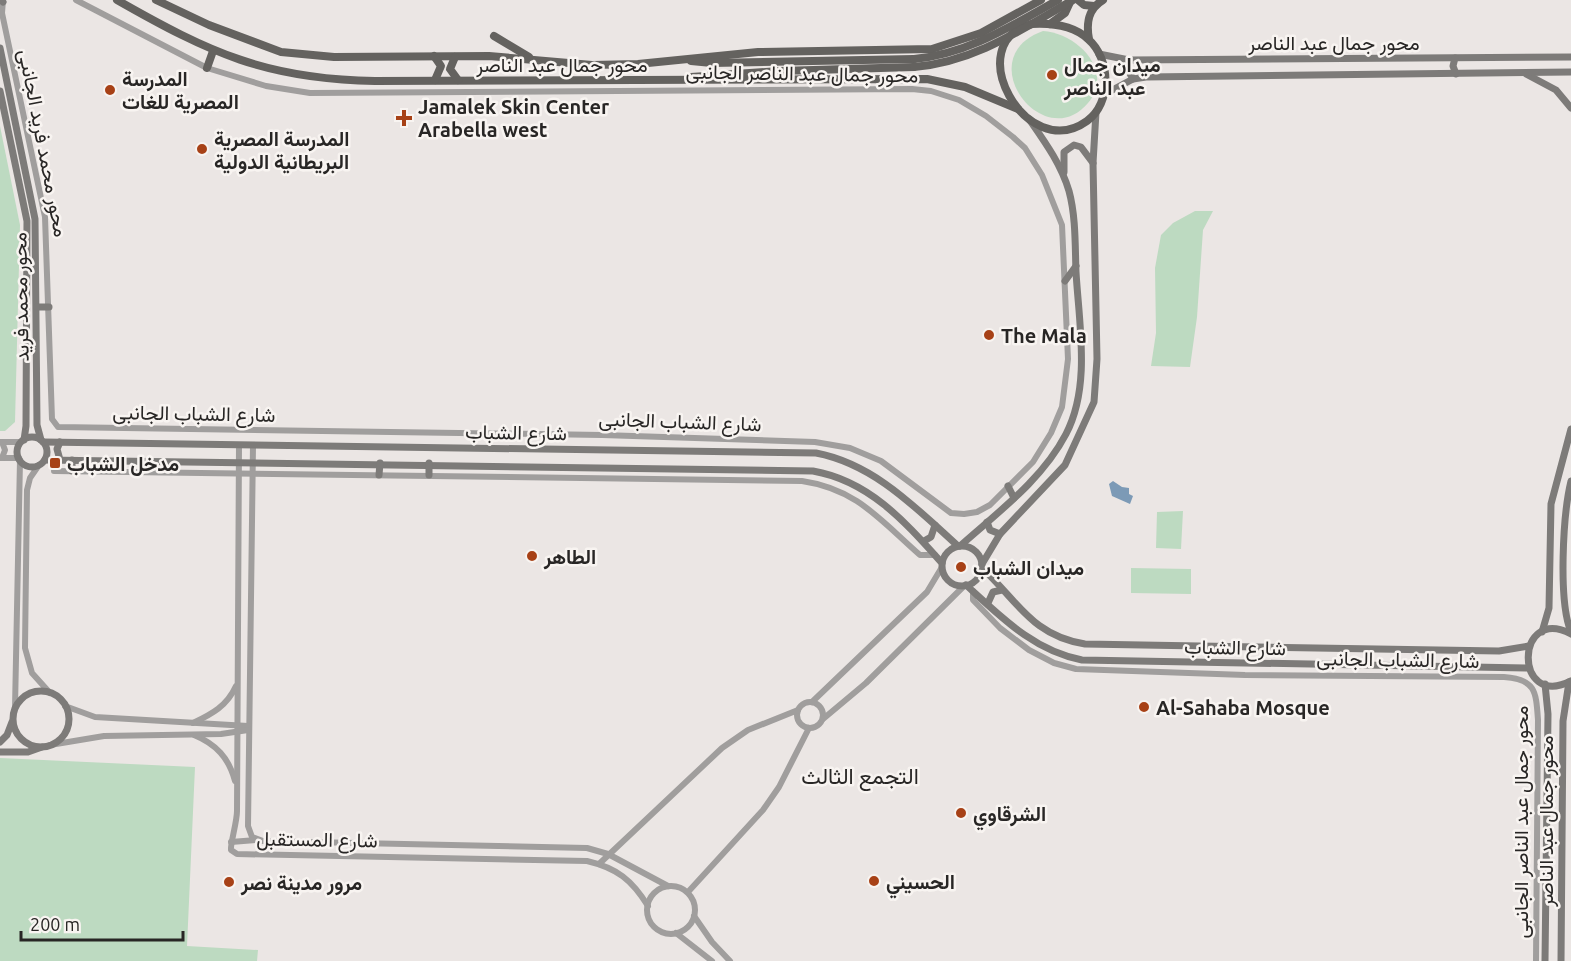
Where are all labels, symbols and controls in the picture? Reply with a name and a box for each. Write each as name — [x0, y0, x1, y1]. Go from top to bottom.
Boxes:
street label: محور جمال عبد الناصر — [1247, 31, 1420, 56]
street label: محور محمد فريد الجانبى — [13, 47, 73, 239]
street label: محور جمال عبد الناصر — [475, 53, 648, 78]
place label: ميدان جمال عبد الناصر — [1063, 53, 1161, 101]
street label: محور جمال عبد الناصر الجانبى — [685, 59, 919, 89]
place label: المدرسة المصرية للغات — [122, 67, 239, 115]
marker: ميدان جمال عبد الناصر — [1045, 68, 1059, 82]
marker: المدرسة المصرية للغات — [103, 83, 117, 97]
place label: Jamalek Skin Center Arabella west — [418, 95, 610, 141]
marker: Jamalek Skin Center Arabella west — [395, 109, 413, 127]
place label: المدرسة المصرية البريطانية الدولية — [214, 127, 349, 175]
marker: المدرسة المصرية البريطانية الدولية — [195, 142, 209, 156]
street label: محور محمد فريد — [7, 232, 35, 362]
place label: The Mala — [1001, 324, 1087, 347]
marker: The Mala — [982, 328, 996, 342]
street label: شارع الشباب الجانبى — [112, 400, 276, 429]
street label: شارع الشباب الجانبى — [598, 407, 762, 438]
street label: شارع الشباب — [465, 420, 567, 447]
place label: مدخل الشباب — [67, 452, 179, 476]
marker: مدخل الشباب — [48, 456, 62, 470]
place label: الطاهر — [543, 545, 596, 570]
marker: الطاهر — [525, 549, 539, 563]
place label: ميدان الشباب — [973, 556, 1084, 580]
marker: ميدان الشباب — [954, 560, 968, 574]
street label: شارع الشباب — [1184, 635, 1286, 662]
street label: شارع الشباب الجانبى — [1316, 646, 1480, 675]
place label: Al-Sahaba Mosque — [1156, 696, 1330, 719]
marker: Al-Sahaba Mosque — [1137, 700, 1151, 714]
street label: محور جمال عبد الناصر الجانبى — [1509, 706, 1534, 938]
street label: محور جمال عبد الناصر — [1534, 735, 1559, 908]
district label: التجمع الثالث — [801, 763, 919, 791]
place label: الشرقاوي — [973, 802, 1046, 831]
marker: الشرقاوي — [954, 806, 968, 820]
street label: شارع المستقبل — [256, 826, 378, 855]
place label: الحسيني — [886, 870, 955, 899]
place label: مرور مدينة نصر — [240, 871, 362, 896]
marker: الحسيني — [867, 874, 881, 888]
marker: مرور مدينة نصر — [222, 875, 236, 889]
scale bar — [21, 904, 183, 942]
text: 200 m — [30, 914, 80, 934]

